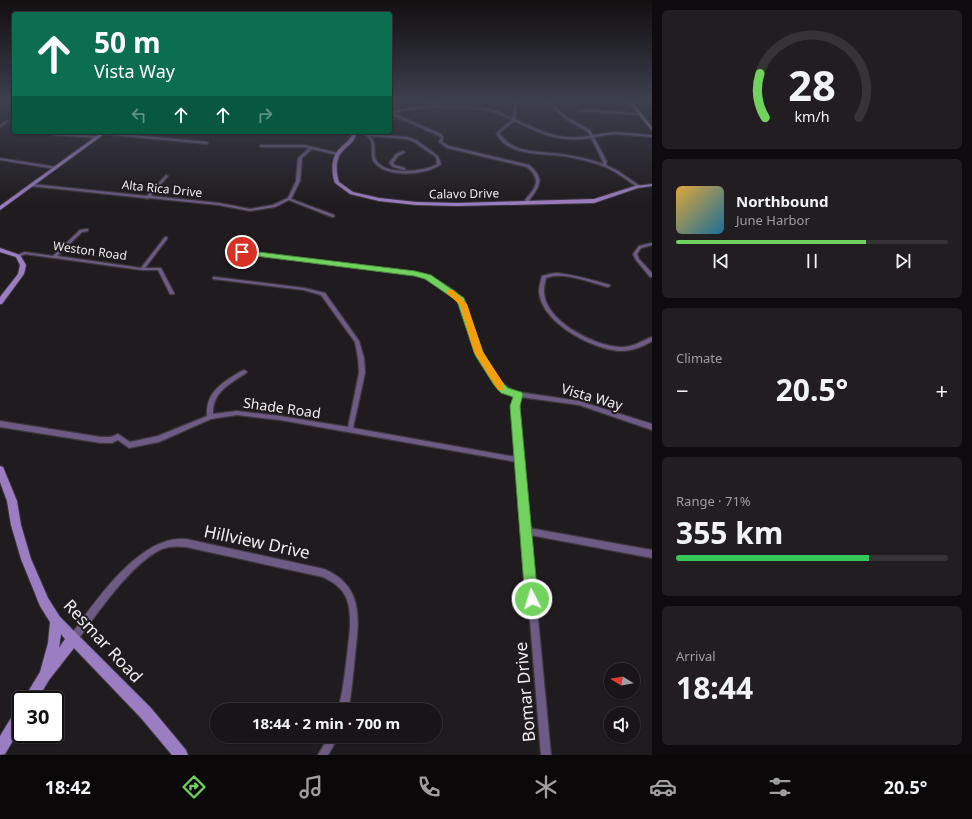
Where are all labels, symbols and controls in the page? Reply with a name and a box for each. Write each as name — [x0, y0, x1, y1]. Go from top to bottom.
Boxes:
text: 50 m — [94, 23, 161, 61]
icon: ahead — [28, 28, 80, 80]
text: 28 — [788, 56, 836, 112]
text: Vista Way — [94, 59, 175, 83]
icon: left — [128, 104, 150, 126]
icon: ahead — [170, 104, 192, 126]
icon: ahead — [212, 104, 234, 126]
icon: right — [254, 104, 276, 126]
text: km/h — [794, 106, 830, 125]
street label: Alta Rica Drive — [121, 176, 203, 201]
street label: Calavo Drive — [429, 184, 500, 203]
text: Northbound — [736, 191, 828, 211]
text: June Harbor — [736, 211, 810, 229]
pin — [225, 235, 259, 269]
street label: Weston Road — [52, 237, 128, 264]
icon: arrive — [231, 241, 253, 263]
icon: previous — [710, 250, 732, 272]
icon: pause — [801, 250, 823, 272]
icon: next — [892, 250, 914, 272]
text: Climate — [676, 349, 722, 367]
text: 20.5° — [776, 369, 848, 410]
text: − — [676, 375, 689, 405]
text: + — [935, 375, 948, 405]
street label: Vista Way — [559, 379, 626, 415]
street label: Shade Road — [242, 393, 322, 422]
text: Range · 71% — [676, 492, 751, 510]
text: 355 km — [676, 512, 783, 553]
street label: Hillview Drive — [202, 519, 312, 564]
position arrow — [511, 578, 553, 620]
street label: Resmar Road — [59, 594, 148, 687]
street label: Bomar Drive — [509, 641, 540, 743]
text: Arrival — [676, 647, 716, 665]
north arrow — [604, 663, 640, 699]
map controls — [604, 663, 640, 743]
text: 18:44 — [676, 667, 753, 708]
speed limit sign: 30 — [12, 691, 64, 743]
button: sound — [604, 707, 640, 743]
text: 18:44 · 2 min · 700 m — [252, 713, 400, 733]
icon: directions — [180, 773, 208, 801]
icon: music — [297, 773, 325, 801]
icon: phone — [415, 773, 443, 801]
icon: climate — [532, 773, 560, 801]
icon: car — [649, 773, 677, 801]
icon: filters — [766, 773, 794, 801]
text: 18:42 — [45, 775, 91, 799]
text: 20.5° — [884, 775, 927, 799]

